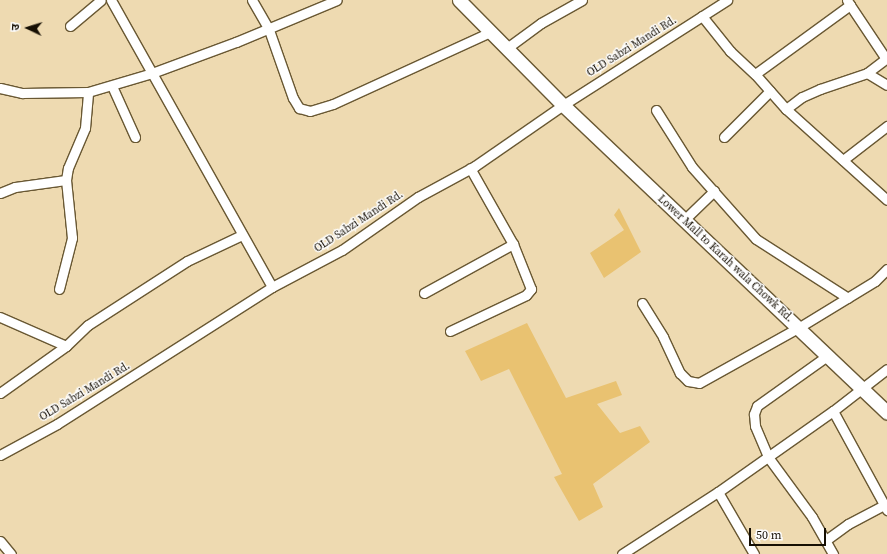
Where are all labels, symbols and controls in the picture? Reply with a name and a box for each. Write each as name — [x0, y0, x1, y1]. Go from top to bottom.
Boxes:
north arrow — [8, 8, 48, 48]
street label: OLD Sabzi Mandi Rd. — [585, 14, 679, 80]
text: उ — [8, 23, 23, 31]
street label: OLD Sabzi Mandi Rd. — [312, 188, 406, 256]
street label: Lower Mall to Karah wala Chowk Rd. — [655, 193, 795, 325]
street label: OLD Sabzi Mandi Rd. — [37, 360, 133, 424]
scale bar — [751, 520, 828, 546]
text: 50 m — [756, 527, 782, 543]

